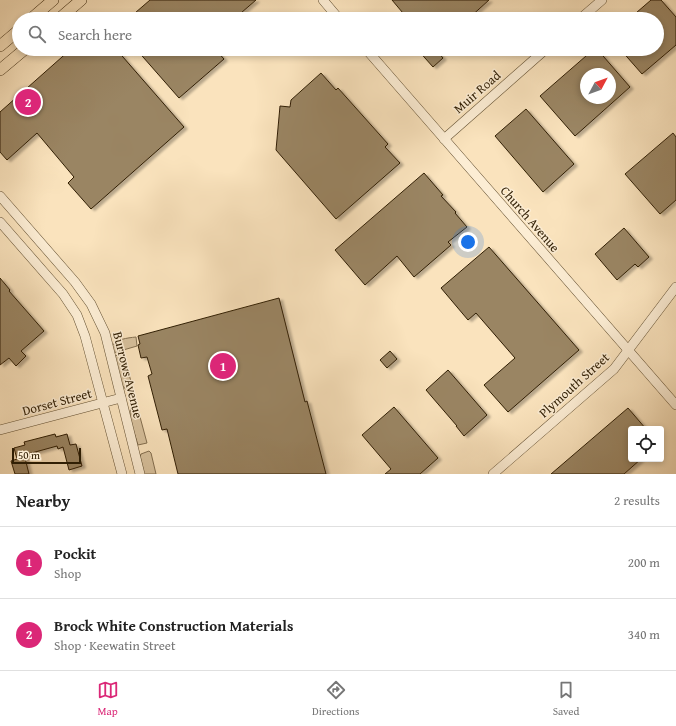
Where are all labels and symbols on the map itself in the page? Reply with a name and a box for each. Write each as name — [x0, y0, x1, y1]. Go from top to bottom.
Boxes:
street label: Muir Road — [449, 66, 505, 118]
north arrow — [580, 68, 616, 104]
pin: 2 — [15, 87, 41, 117]
street label: Church Avenue — [496, 182, 564, 256]
your location — [458, 232, 478, 252]
street label: Burrows Avenue — [108, 330, 148, 420]
street label: Plymouth Street — [535, 348, 614, 422]
pin: 1 — [210, 351, 236, 381]
street label: Dorset Street — [20, 383, 94, 420]
scale bar — [12, 446, 81, 465]

